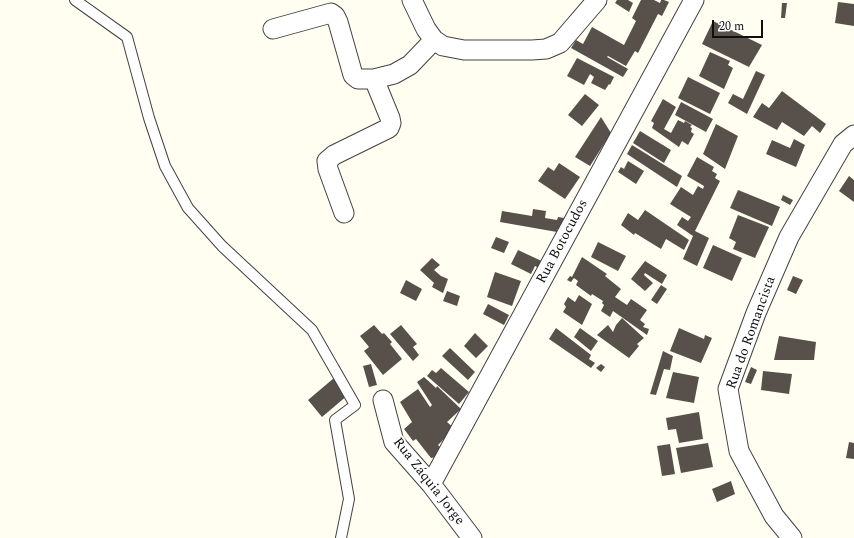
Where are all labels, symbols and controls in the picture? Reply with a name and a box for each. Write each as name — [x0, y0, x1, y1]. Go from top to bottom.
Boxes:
scale bar — [714, 12, 765, 38]
text: 20 m — [719, 17, 744, 36]
street label: Rua Botocudos — [534, 197, 592, 287]
street label: Rua do Romancista — [724, 274, 780, 392]
street label: Rua Záquia Jorge — [389, 435, 467, 529]

